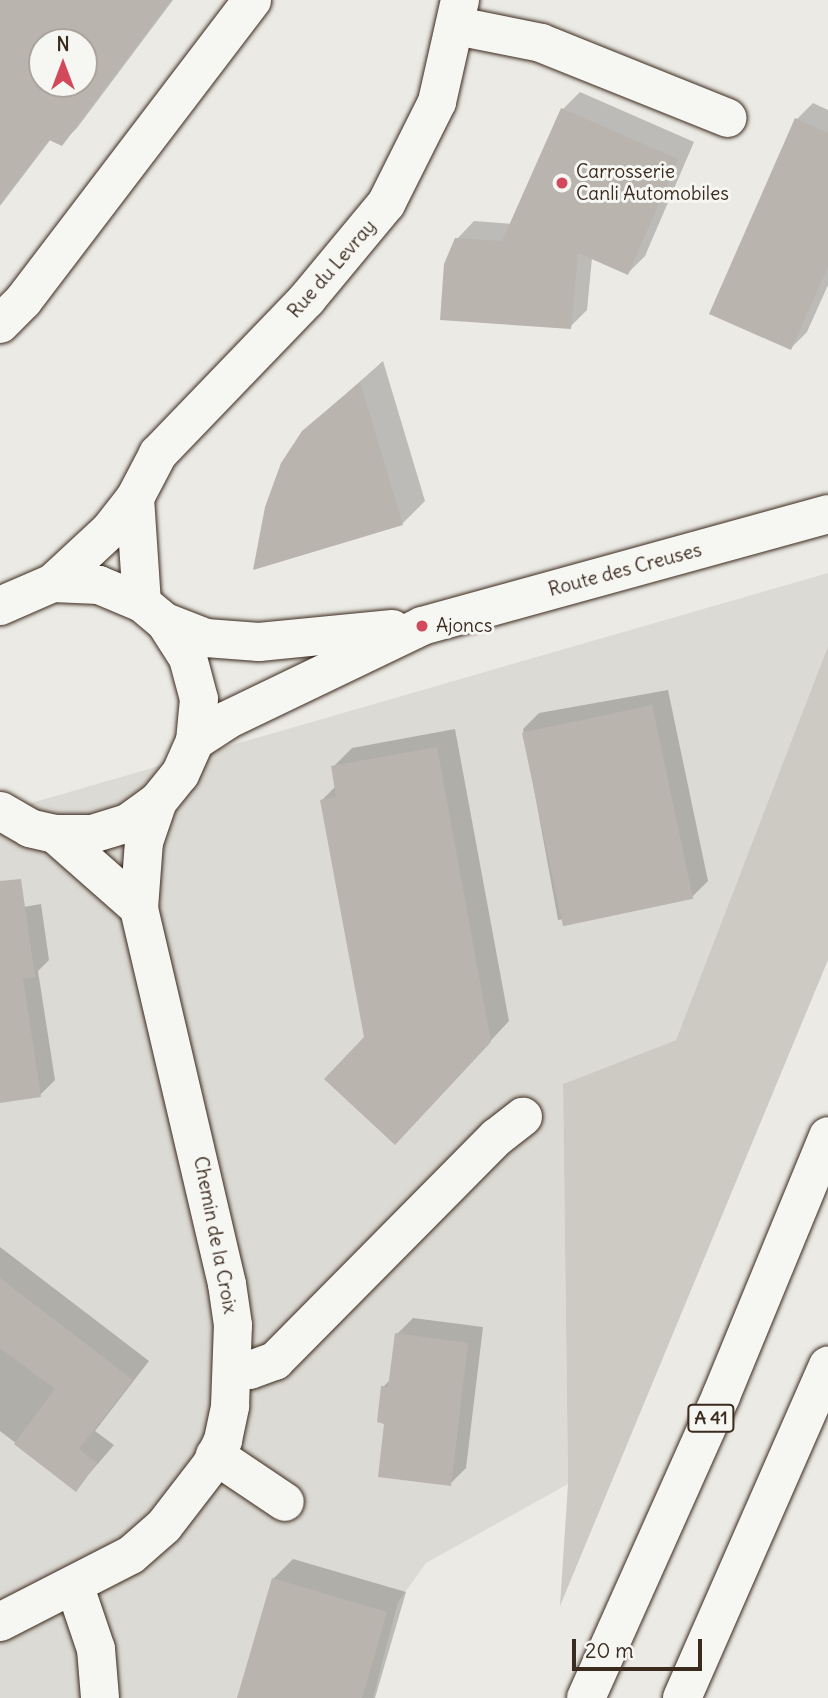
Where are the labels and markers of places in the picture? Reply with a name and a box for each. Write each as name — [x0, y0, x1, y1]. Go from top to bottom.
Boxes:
place label: Carrosserie Canli Automobiles — [576, 161, 729, 205]
marker: Carrosserie Canli Automobiles — [554, 175, 570, 191]
place label: Ajoncs — [436, 615, 492, 637]
marker: Ajoncs — [414, 618, 430, 634]

